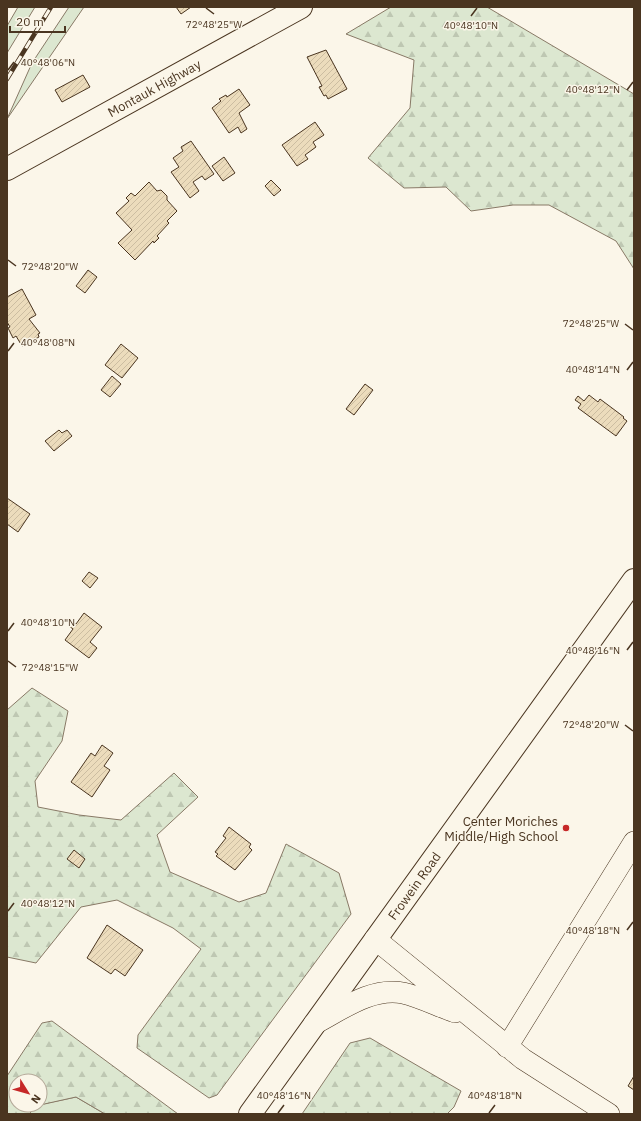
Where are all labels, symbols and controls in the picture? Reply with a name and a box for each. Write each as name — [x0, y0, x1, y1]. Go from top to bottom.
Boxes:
scale bar — [10, 8, 65, 34]
text: 20 m — [16, 14, 44, 29]
text: 72°48'25"W — [186, 18, 242, 31]
text: 40°48'10"N — [444, 19, 498, 32]
text: 40°48'06"N — [21, 56, 75, 69]
street label: Montauk Highway — [105, 56, 204, 121]
text: 40°48'12"N — [566, 83, 620, 96]
text: 72°48'20"W — [22, 260, 78, 273]
text: 72°48'25"W — [563, 317, 619, 330]
text: 40°48'08"N — [21, 336, 75, 349]
text: 40°48'14"N — [566, 363, 620, 376]
text: 40°48'10"N — [21, 616, 75, 629]
text: 40°48'16"N — [566, 644, 620, 657]
text: 72°48'15"W — [22, 661, 78, 674]
text: 72°48'20"W — [563, 718, 619, 731]
place label: Center Moriches Middle/High School — [444, 813, 558, 845]
marker: Center Moriches Middle/High School — [561, 823, 571, 833]
street label: Frowein Road — [384, 849, 445, 923]
text: 40°48'12"N — [21, 897, 75, 910]
text: 40°48'18"N — [566, 924, 620, 937]
north arrow — [8, 1073, 48, 1113]
text: 40°48'16"N — [257, 1089, 311, 1102]
text: 40°48'18"N — [468, 1089, 522, 1102]
text: N — [28, 1092, 44, 1106]

